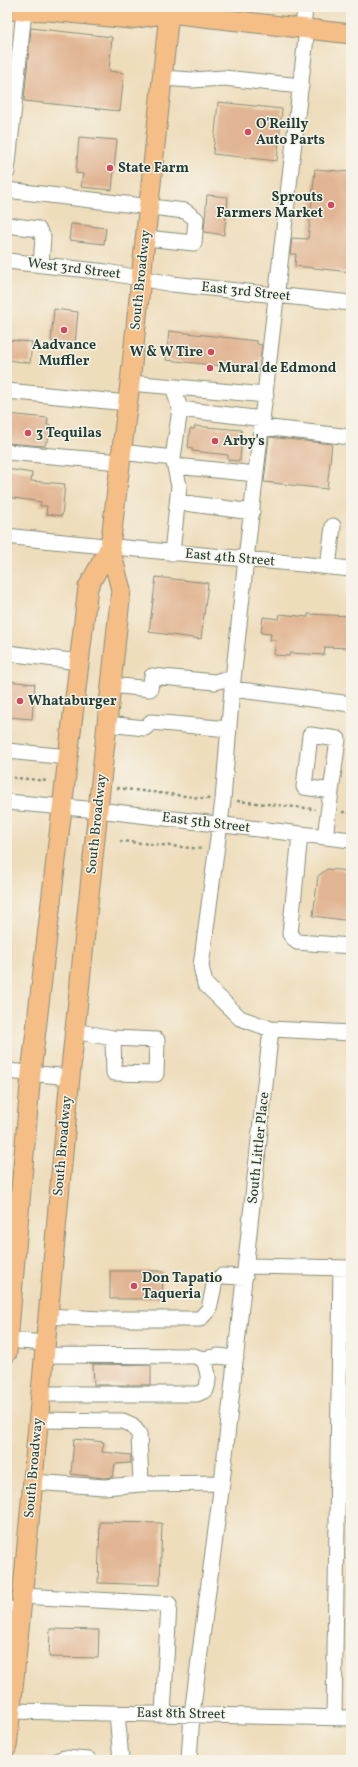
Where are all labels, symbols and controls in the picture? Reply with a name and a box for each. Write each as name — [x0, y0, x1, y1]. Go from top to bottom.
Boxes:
place label: O'Reilly Auto Parts — [256, 115, 325, 150]
marker: O'Reilly Auto Parts — [243, 127, 253, 137]
place label: State Farm — [118, 159, 189, 178]
marker: State Farm — [105, 163, 115, 173]
place label: Sprouts Farmers Market — [216, 188, 323, 223]
marker: Sprouts Farmers Market — [326, 200, 336, 210]
street label: South Broadway — [126, 228, 156, 331]
street label: West 3rd Street — [26, 254, 122, 284]
street label: East 3rd Street — [200, 278, 292, 306]
marker: Aadvance Muffler — [59, 325, 69, 335]
place label: Aadvance Muffler — [32, 336, 96, 371]
place label: W & W Tire — [130, 343, 203, 362]
marker: W & W Tire — [206, 347, 216, 357]
place label: Mural de Edmond — [218, 359, 337, 378]
marker: Mural de Edmond — [205, 363, 215, 373]
place label: 3 Tequilas — [36, 424, 102, 443]
marker: 3 Tequilas — [23, 428, 33, 438]
place label: Arby's — [223, 432, 265, 451]
marker: Arby's — [210, 436, 220, 446]
street label: East 4th Street — [184, 545, 276, 571]
place label: Whataburger — [28, 692, 117, 711]
marker: Whataburger — [15, 696, 25, 706]
street label: South Broadway — [82, 772, 112, 875]
street label: East 5th Street — [161, 808, 251, 838]
street label: South Littler Place — [244, 1091, 274, 1205]
street label: South Broadway — [49, 1094, 77, 1197]
place label: Don Tapatio Taqueria — [142, 1269, 222, 1304]
marker: Don Tapatio Taqueria — [129, 1281, 139, 1291]
street label: South Broadway — [20, 1416, 48, 1519]
street label: East 8th Street — [136, 1704, 226, 1724]

